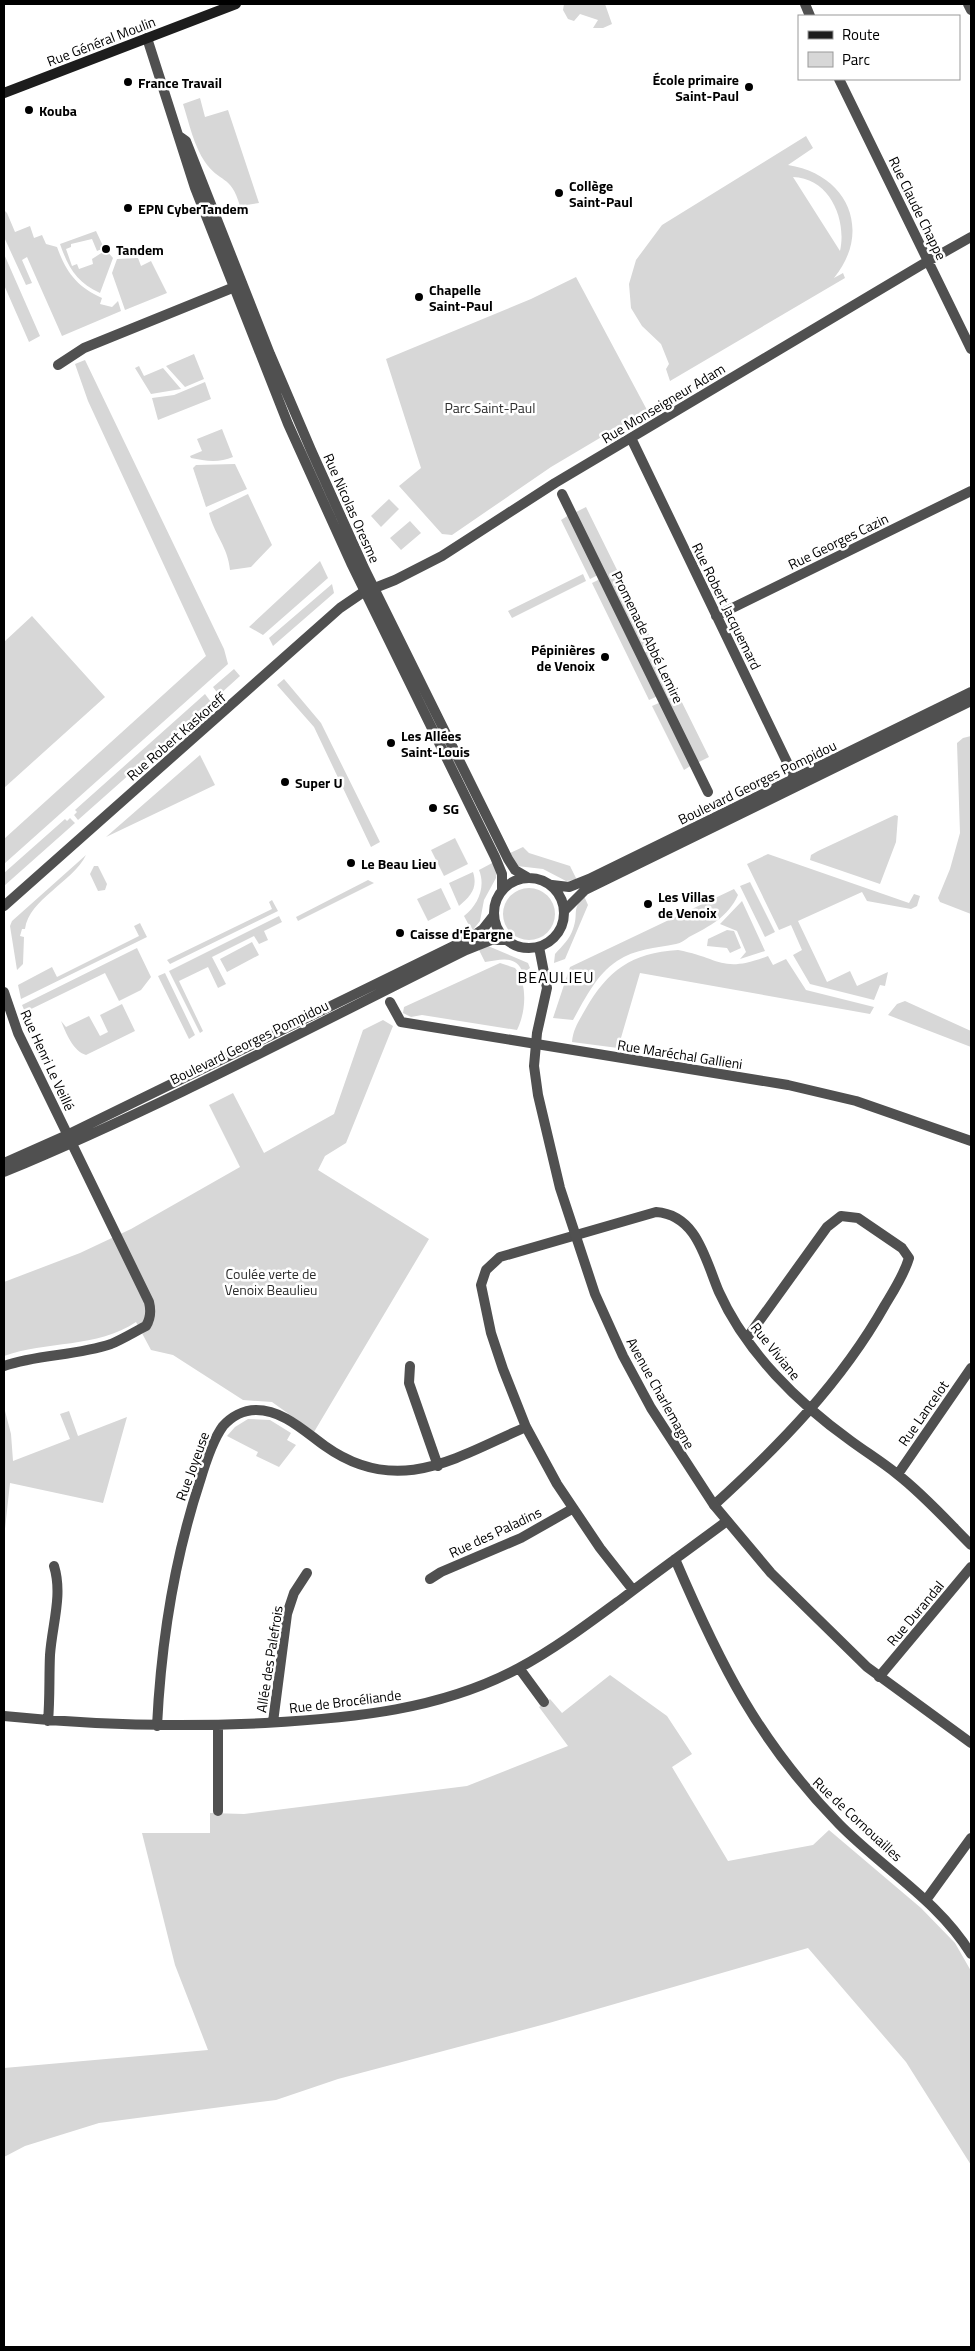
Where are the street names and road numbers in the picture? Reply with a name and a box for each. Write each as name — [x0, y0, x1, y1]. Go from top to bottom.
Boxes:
street label: Rue Général Moulin — [44, 11, 158, 71]
street label: Rue Claude Chappe — [884, 153, 952, 263]
street label: Rue Monseigneur Adam — [597, 358, 729, 448]
street label: Rue Nicolas Oresme — [318, 450, 386, 566]
street label: Rue Georges Cazin — [784, 508, 892, 574]
street label: Rue Robert Jacquemard — [687, 539, 767, 673]
street label: Promenade Abbé Lemire — [607, 567, 689, 707]
street label: Rue Robert Kaskoreff — [122, 687, 231, 785]
street label: Boulevard Georges Pompidou — [674, 734, 840, 830]
street label: Boulevard Georges Pompidou — [166, 994, 332, 1090]
street label: Rue Henri Le Veillé — [15, 1006, 81, 1114]
street label: Rue Maréchal Gallieni — [616, 1034, 744, 1074]
street label: Rue Viviane — [746, 1318, 806, 1384]
street label: Avenue Charlemagne — [622, 1333, 700, 1453]
street label: Rue Lancelot — [893, 1376, 953, 1450]
street label: Rue Joyeuse — [170, 1429, 214, 1503]
street label: Rue des Paladins — [445, 1501, 545, 1563]
street label: Rue Durandal — [881, 1576, 949, 1650]
street label: Allée des Palefrois — [250, 1604, 288, 1714]
street label: Rue de Brocéliande — [288, 1684, 402, 1718]
street label: Rue de Cornouailles — [808, 1772, 908, 1866]

